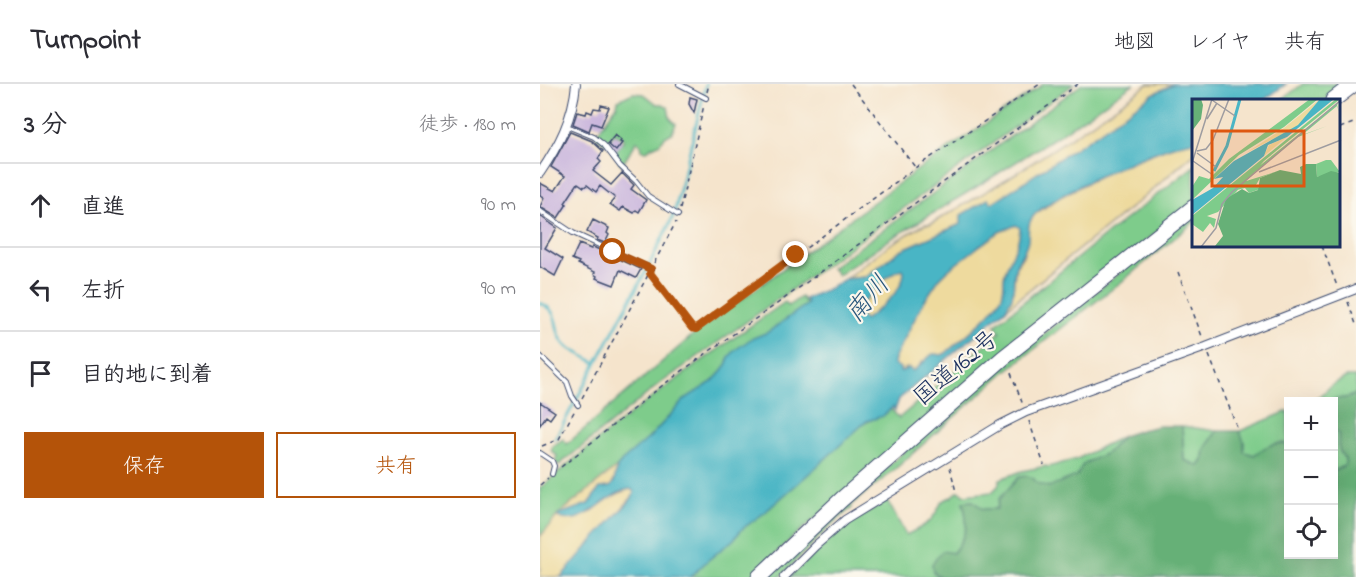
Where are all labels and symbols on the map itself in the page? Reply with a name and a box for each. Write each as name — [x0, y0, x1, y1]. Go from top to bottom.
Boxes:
inset map — [1192, 99, 1341, 248]
route start — [599, 238, 625, 264]
route end — [782, 241, 808, 267]
water label: 南川 — [838, 268, 900, 332]
street label: 国道162号 — [907, 323, 1007, 415]

